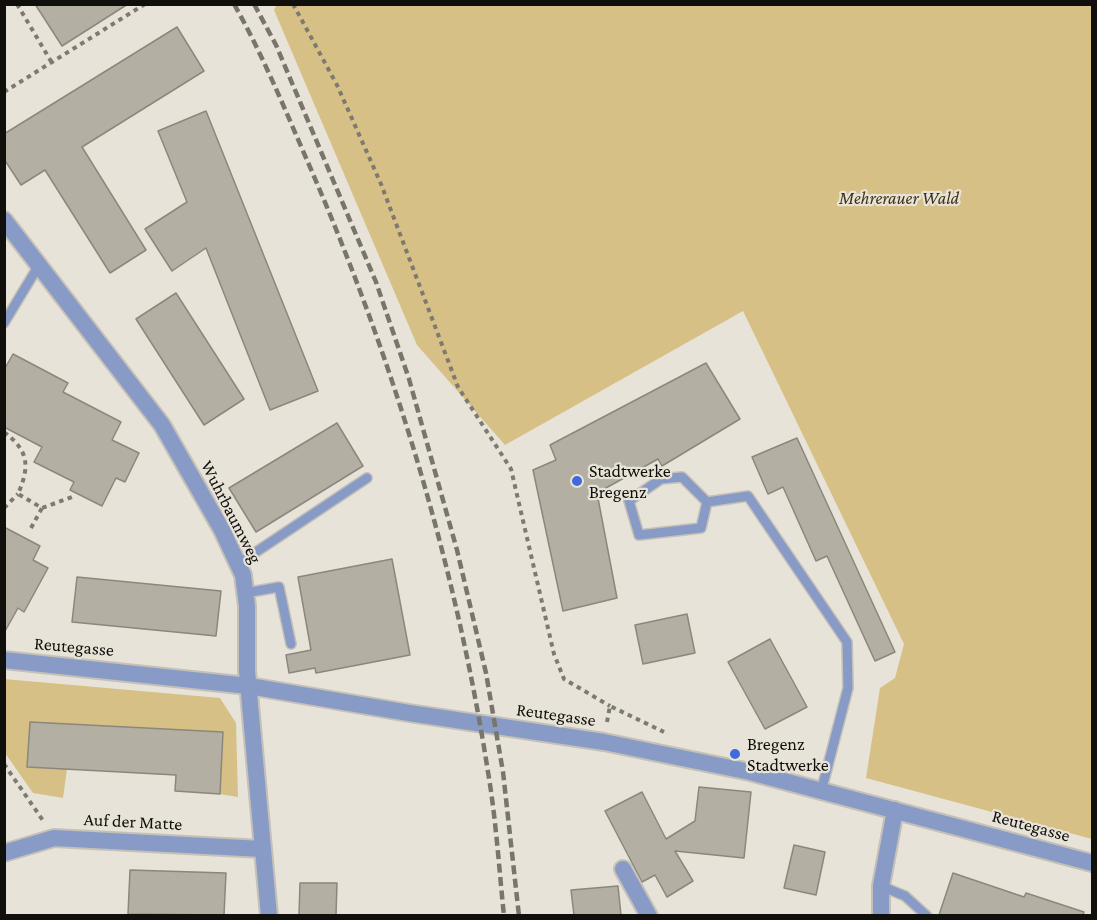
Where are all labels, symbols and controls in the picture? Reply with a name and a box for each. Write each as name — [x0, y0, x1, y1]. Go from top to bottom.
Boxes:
park label: Mehrerauer Wald — [839, 187, 959, 209]
street label: Wuhrbaumweg — [196, 457, 266, 567]
place label: Stadtwerke Bregenz — [589, 460, 671, 502]
marker: Stadtwerke Bregenz — [570, 474, 584, 488]
street label: Reutegasse — [33, 633, 115, 661]
street label: Reutegasse — [515, 699, 597, 731]
place label: Bregenz Stadtwerke — [747, 733, 829, 776]
marker: Bregenz Stadtwerke — [728, 747, 742, 761]
street label: Reutegasse — [990, 805, 1072, 847]
street label: Auf der Matte — [83, 809, 183, 835]

